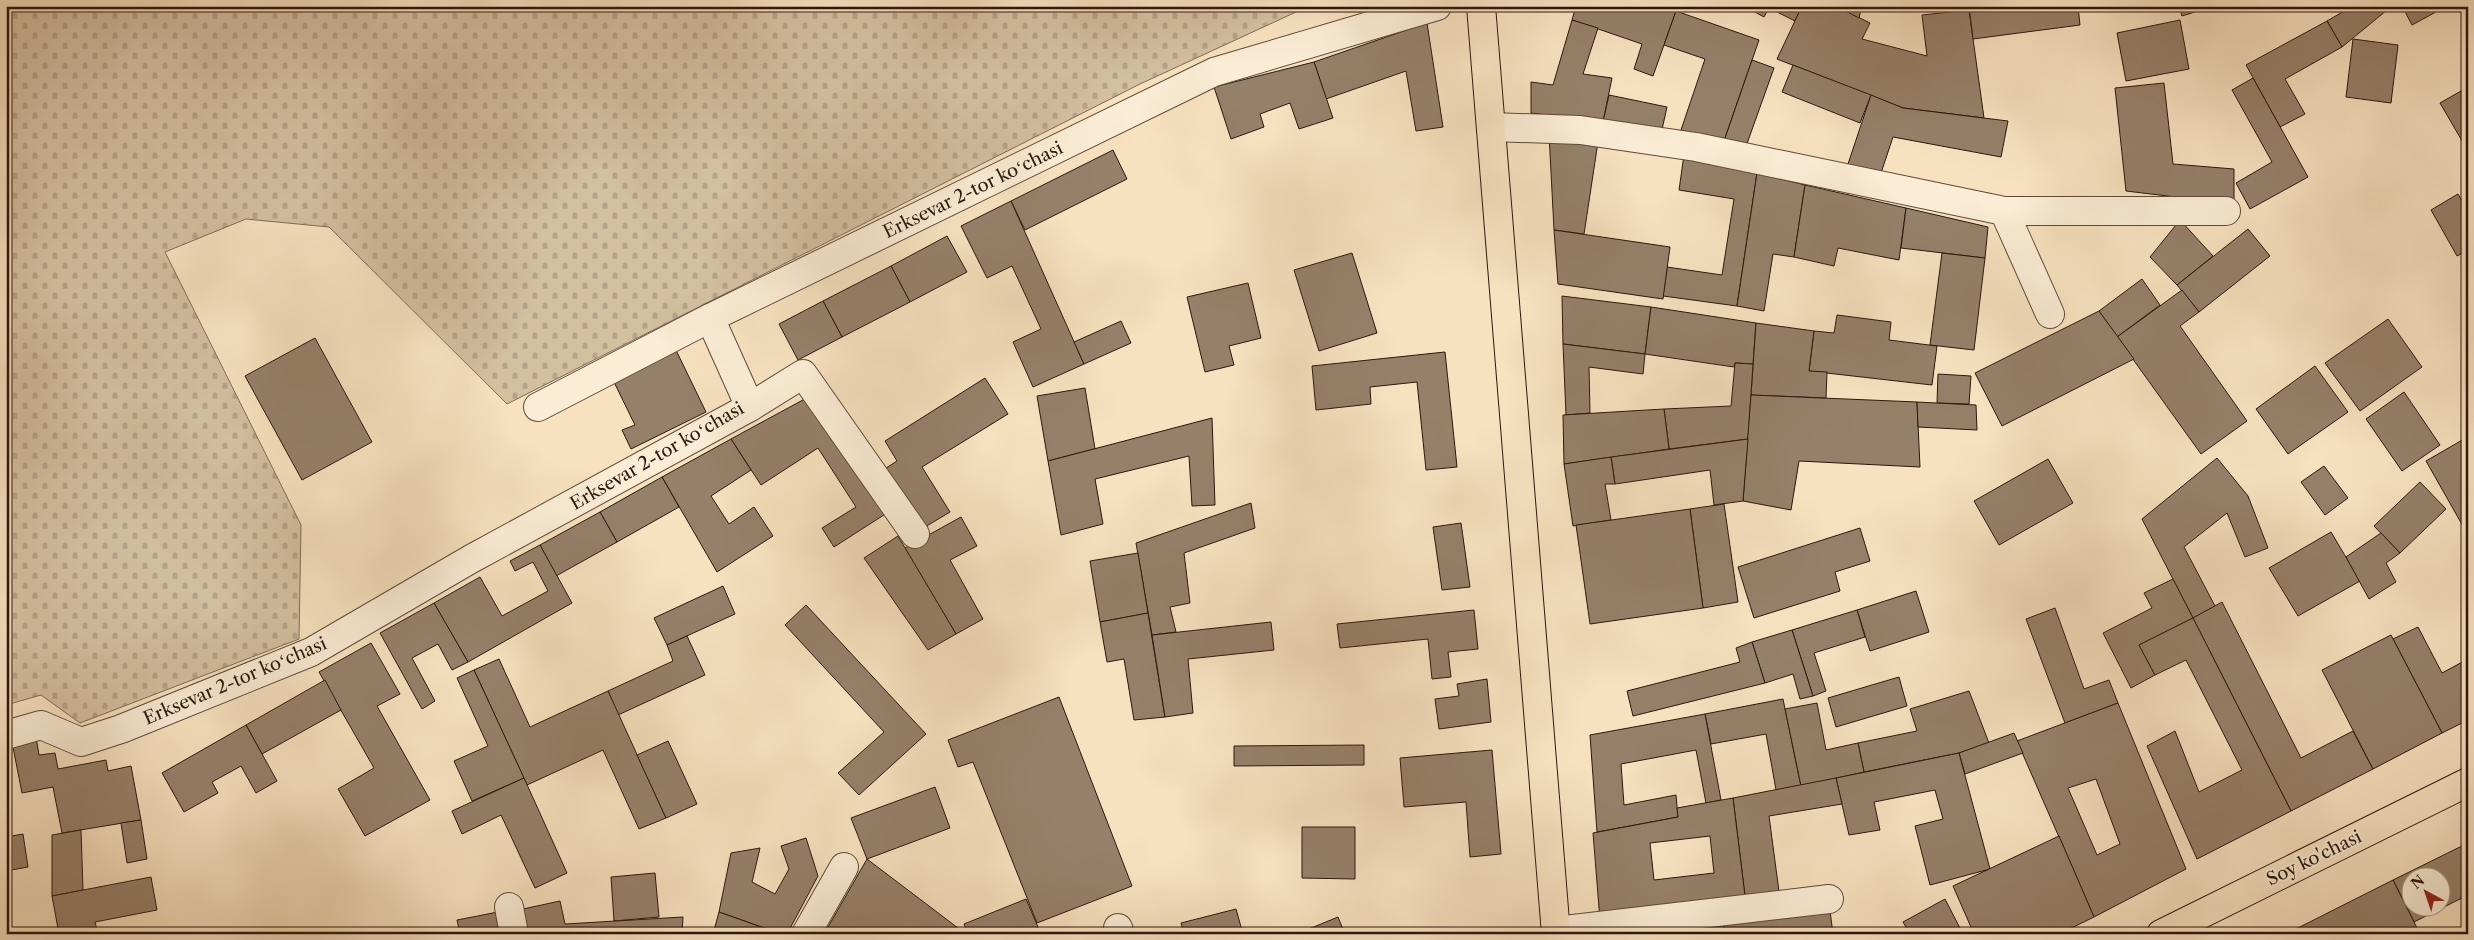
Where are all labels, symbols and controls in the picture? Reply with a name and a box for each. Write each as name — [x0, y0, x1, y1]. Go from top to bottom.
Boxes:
street label: Erksevar 2-tor koʻchasi — [880, 137, 1067, 243]
street label: Erksevar 2-tor koʻchasi — [566, 397, 748, 515]
street label: Erksevar 2-tor koʻchasi — [140, 632, 330, 730]
street label: Soy ko'chasi — [2263, 825, 2366, 891]
north arrow — [2402, 868, 2452, 918]
text: N — [2407, 871, 2428, 893]

